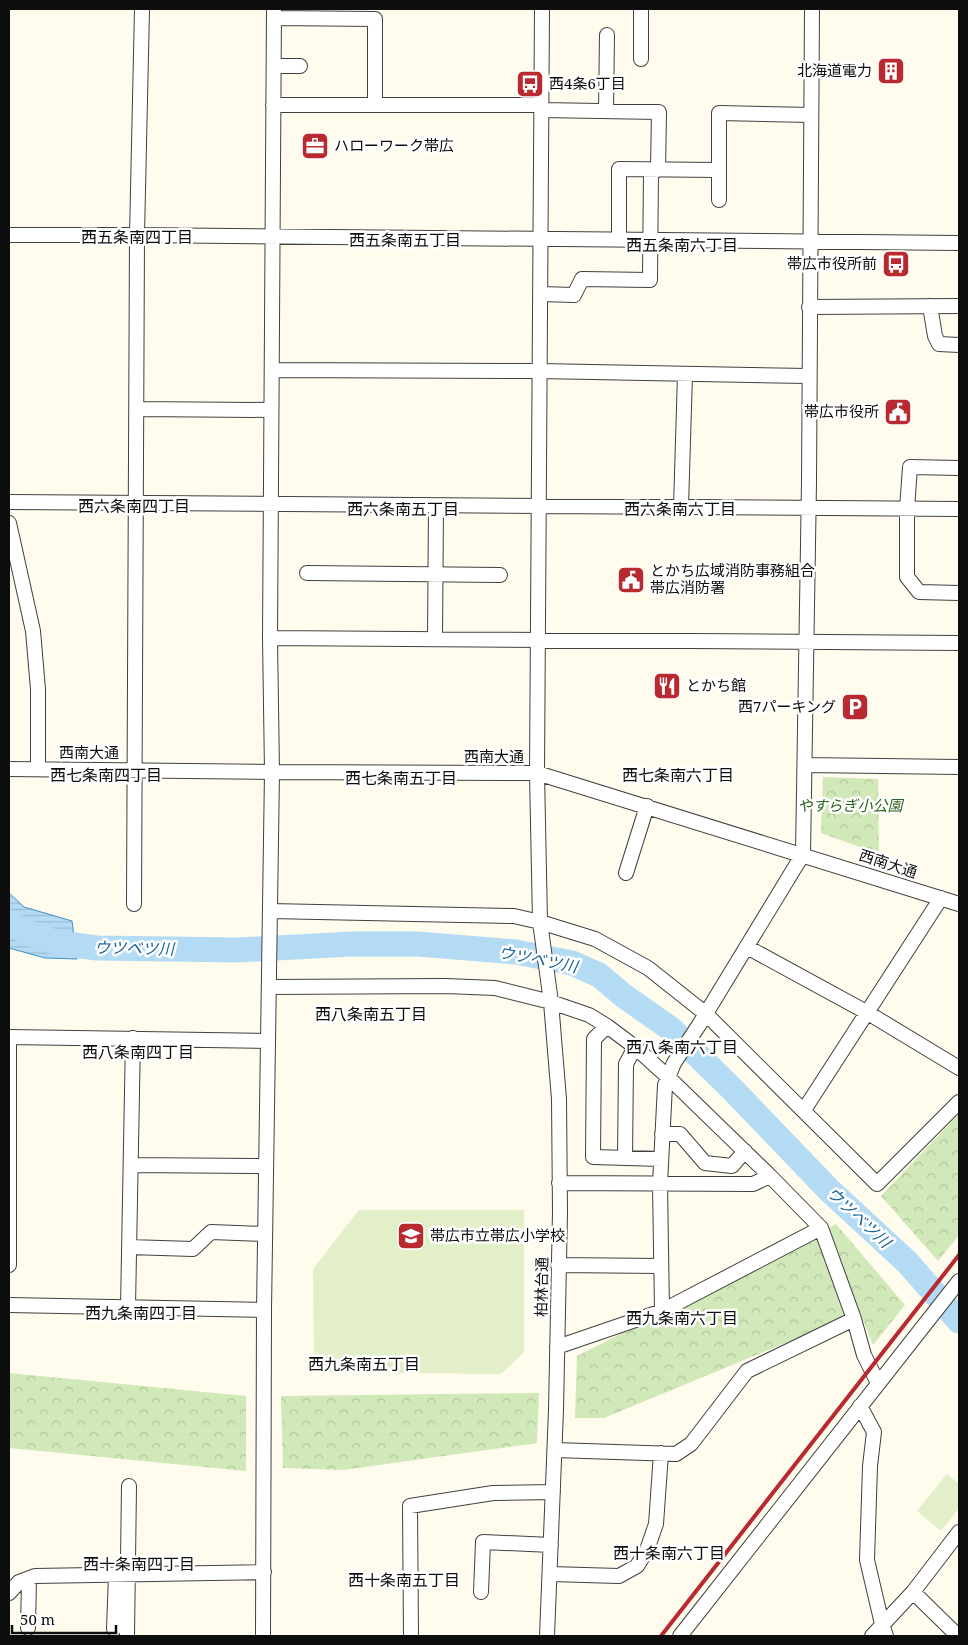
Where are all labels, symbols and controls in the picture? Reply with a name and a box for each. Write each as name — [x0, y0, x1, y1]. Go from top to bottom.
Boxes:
building icon: 北海道電力 — [876, 56, 906, 86]
place label: 北海道電力 — [797, 60, 872, 80]
bus stop icon: 西4条6丁目 — [515, 69, 545, 99]
place label: 西4条6丁目 — [549, 73, 626, 93]
office icon: ハローワーク帯広 — [300, 131, 330, 161]
place label: ハローワーク帯広 — [334, 135, 454, 155]
district label: 西五条南四丁目 — [81, 226, 193, 248]
district label: 西五条南五丁目 — [349, 229, 461, 251]
district label: 西五条南六丁目 — [626, 234, 738, 256]
bus stop icon: 帯広市役所前 — [881, 249, 911, 279]
place label: 帯広市役所前 — [787, 253, 877, 273]
public building icon: 帯広市役所 — [883, 397, 913, 427]
place label: 帯広市役所 — [804, 401, 879, 421]
district label: 西六条南四丁目 — [78, 495, 190, 517]
district label: 西六条南五丁目 — [347, 498, 459, 520]
district label: 西六条南六丁目 — [624, 498, 736, 520]
place label: とかち広域消防事務組合 帯広消防署 — [650, 560, 815, 597]
public building icon: とかち広域消防事務組合 帯広消防署 — [616, 565, 646, 595]
restaurant icon: とかち館 — [652, 671, 682, 701]
place label: とかち館 — [686, 675, 746, 695]
parking icon: 西7パーキング — [840, 692, 870, 722]
place label: 西7パーキング — [738, 696, 836, 716]
street label: 西南大通 — [59, 742, 119, 762]
street label: 西南大通 — [464, 746, 524, 766]
district label: 西七条南四丁目 — [50, 764, 162, 786]
district label: 西七条南六丁目 — [622, 764, 734, 786]
district label: 西七条南五丁目 — [345, 767, 457, 789]
park label: やすらぎ小公園 — [797, 795, 904, 815]
street label: 西南大通 — [857, 844, 920, 882]
water label: ウツベツ川 — [94, 936, 176, 960]
water label: ウツベツ川 — [497, 941, 581, 978]
district label: 西八条南五丁目 — [315, 1003, 427, 1025]
district label: 西八条南六丁目 — [626, 1036, 738, 1058]
district label: 西八条南四丁目 — [82, 1041, 194, 1063]
water label: ウツベツ川 — [822, 1182, 897, 1254]
school or university icon: 帯広市立帯広小学校 — [396, 1221, 426, 1251]
place label: 帯広市立帯広小学校 — [430, 1225, 565, 1245]
street label: 柏林台通 — [530, 1257, 552, 1317]
district label: 西九条南四丁目 — [85, 1302, 197, 1324]
district label: 西九条南六丁目 — [626, 1307, 738, 1329]
district label: 西九条南五丁目 — [308, 1353, 420, 1375]
district label: 西十条南六丁目 — [613, 1542, 725, 1564]
district label: 西十条南四丁目 — [83, 1553, 195, 1575]
district label: 西十条南五丁目 — [348, 1569, 460, 1591]
scale bar — [12, 1602, 116, 1634]
text: 50 m — [20, 1609, 55, 1629]

